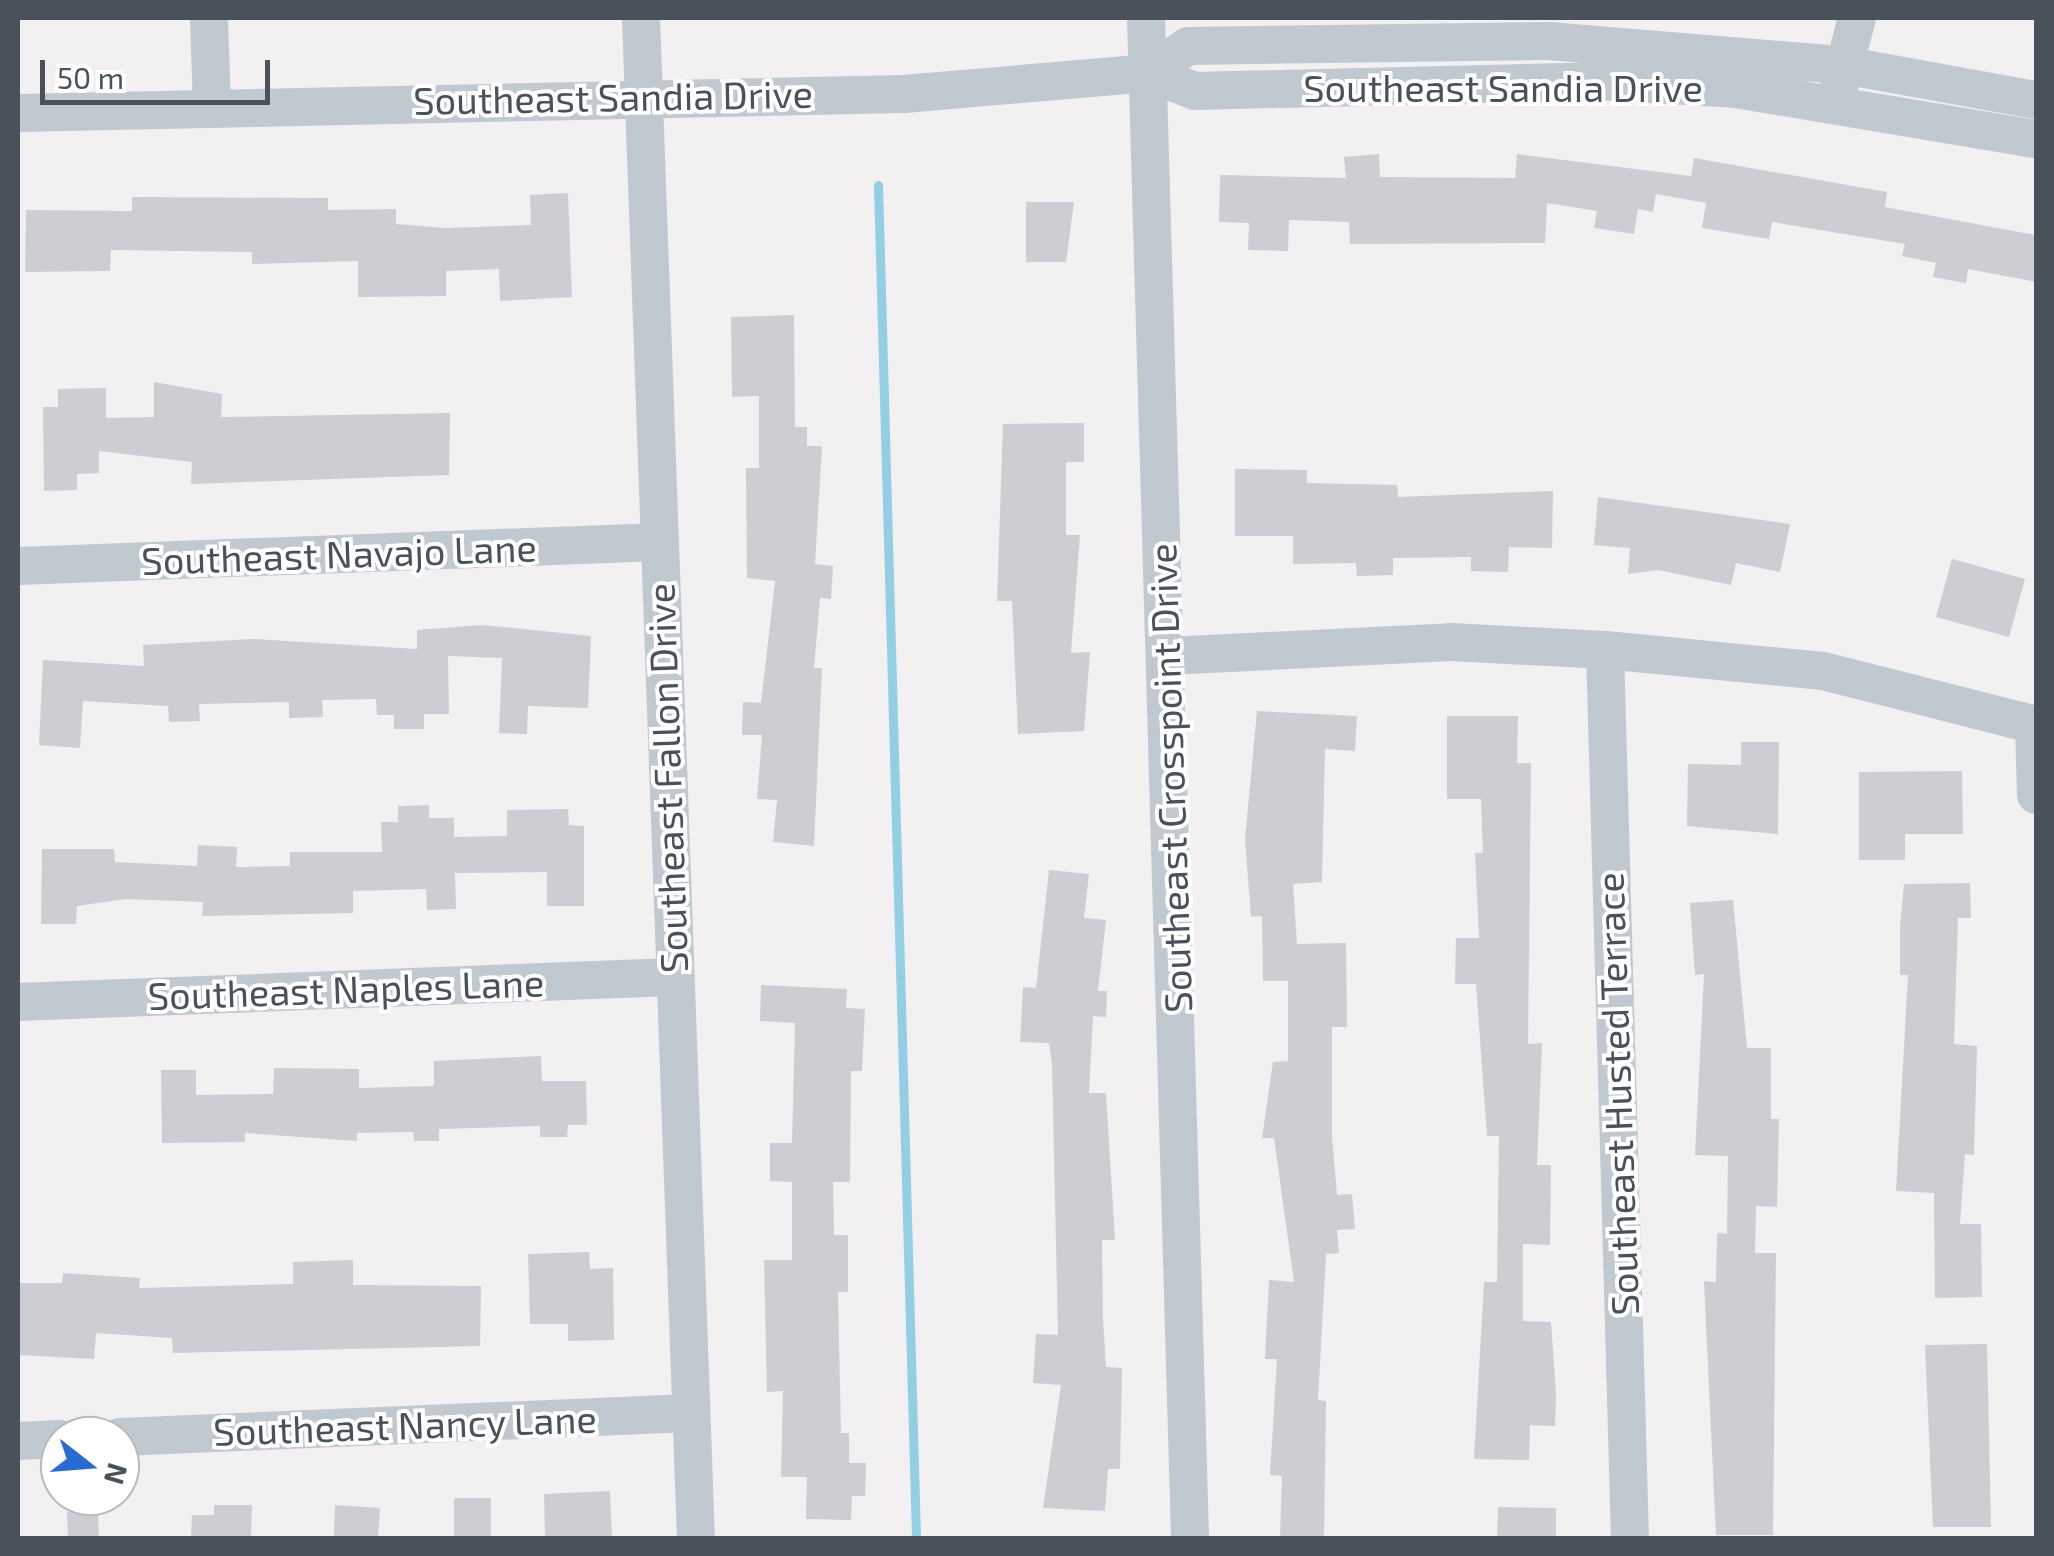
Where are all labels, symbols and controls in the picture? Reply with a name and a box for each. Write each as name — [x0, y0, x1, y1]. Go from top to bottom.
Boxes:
scale bar — [45, 40, 275, 102]
text: 50 m — [57, 59, 124, 95]
street label: Southeast Sandia Drive — [1303, 65, 1703, 111]
street label: Southeast Sandia Drive — [413, 71, 813, 123]
street label: Southeast Navajo Lane — [141, 524, 537, 584]
street label: Southeast Crosspoint Drive — [1139, 543, 1201, 1013]
street label: Southeast Fallon Drive — [637, 582, 697, 974]
street label: Southeast Husted Terrace — [1586, 871, 1648, 1317]
street label: Southeast Naples Lane — [147, 959, 545, 1019]
street label: Southeast Nancy Lane — [212, 1396, 598, 1454]
north arrow — [40, 1416, 140, 1516]
text: N — [98, 1460, 136, 1489]

